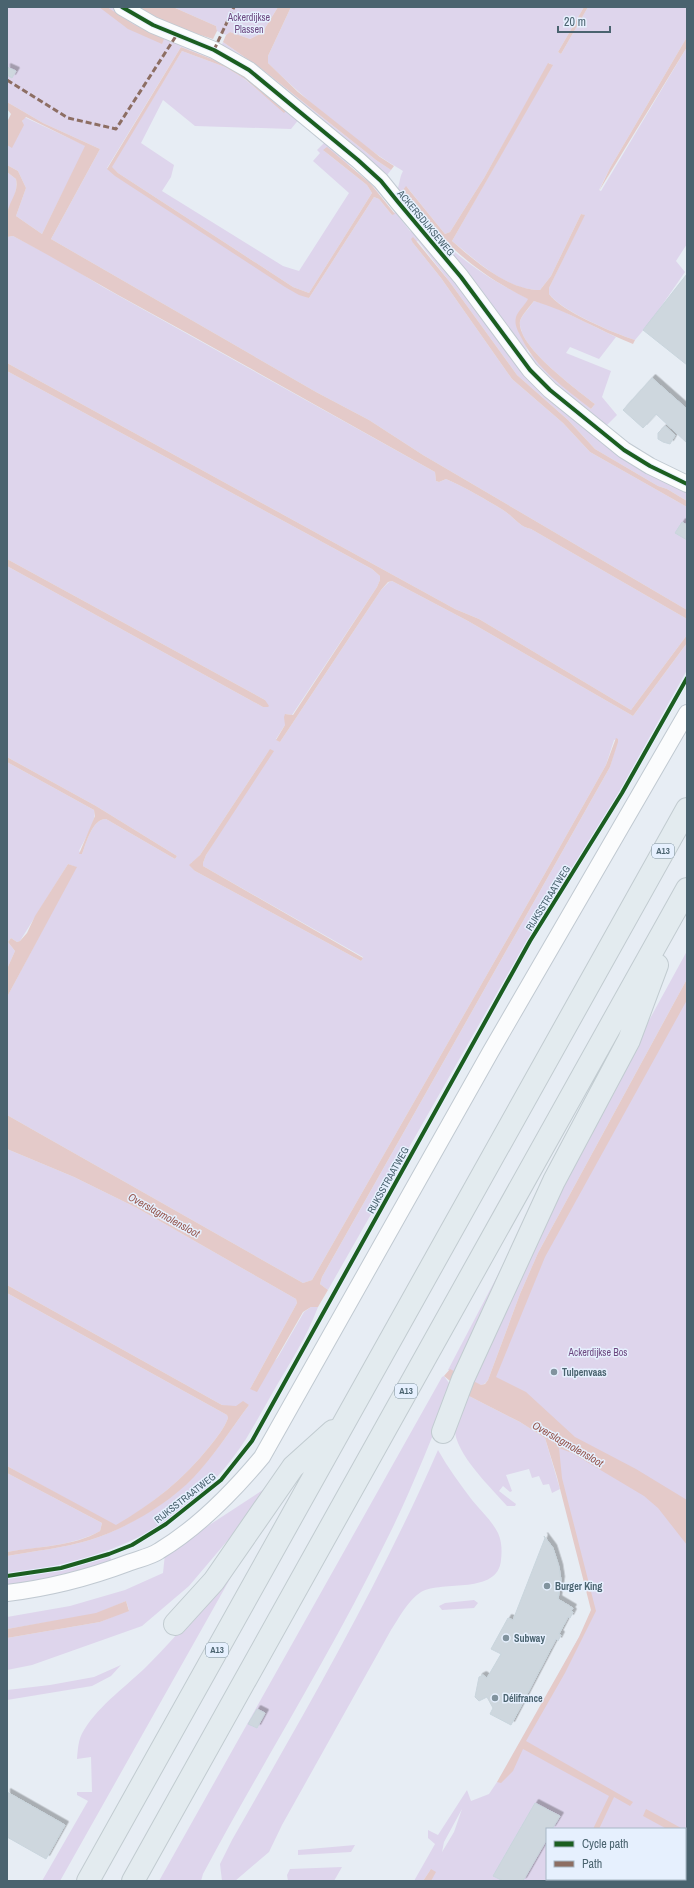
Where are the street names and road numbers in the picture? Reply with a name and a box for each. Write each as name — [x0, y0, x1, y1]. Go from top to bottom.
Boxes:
street label: ACKERSDIJKSEWEG — [394, 187, 457, 259]
road number: A13 — [652, 844, 674, 858]
street label: RIJKSSTRAATWEG — [523, 863, 573, 933]
street label: RIJKSSTRAATWEG — [364, 1144, 412, 1216]
road number: A13 — [395, 1384, 417, 1398]
street label: RIJKSSTRAATWEG — [152, 1470, 218, 1526]
road number: A13 — [206, 1643, 228, 1657]

